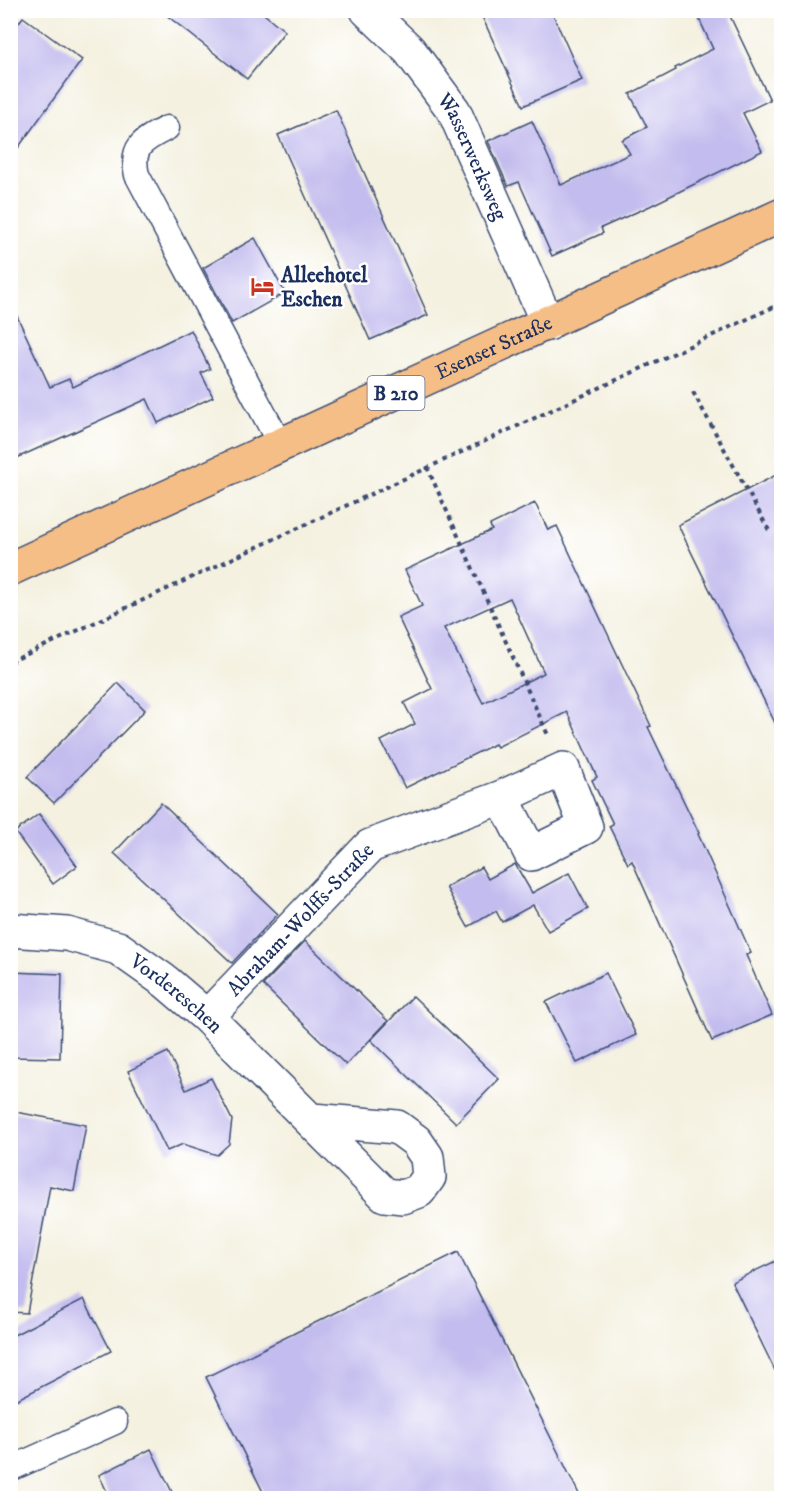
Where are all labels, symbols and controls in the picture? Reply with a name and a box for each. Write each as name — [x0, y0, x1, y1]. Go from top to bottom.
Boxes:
street label: Wasserwerksweg — [431, 87, 513, 225]
place label: Alleehotel Eschen — [280, 263, 368, 313]
hotel icon: Alleehotel Eschen — [250, 274, 276, 300]
street label: Esenser Straße — [432, 310, 557, 386]
road number: B 210 — [368, 376, 424, 410]
street label: Abraham-Wolffs-Straße — [222, 838, 380, 1002]
street label: Vordereschen — [124, 948, 228, 1039]

